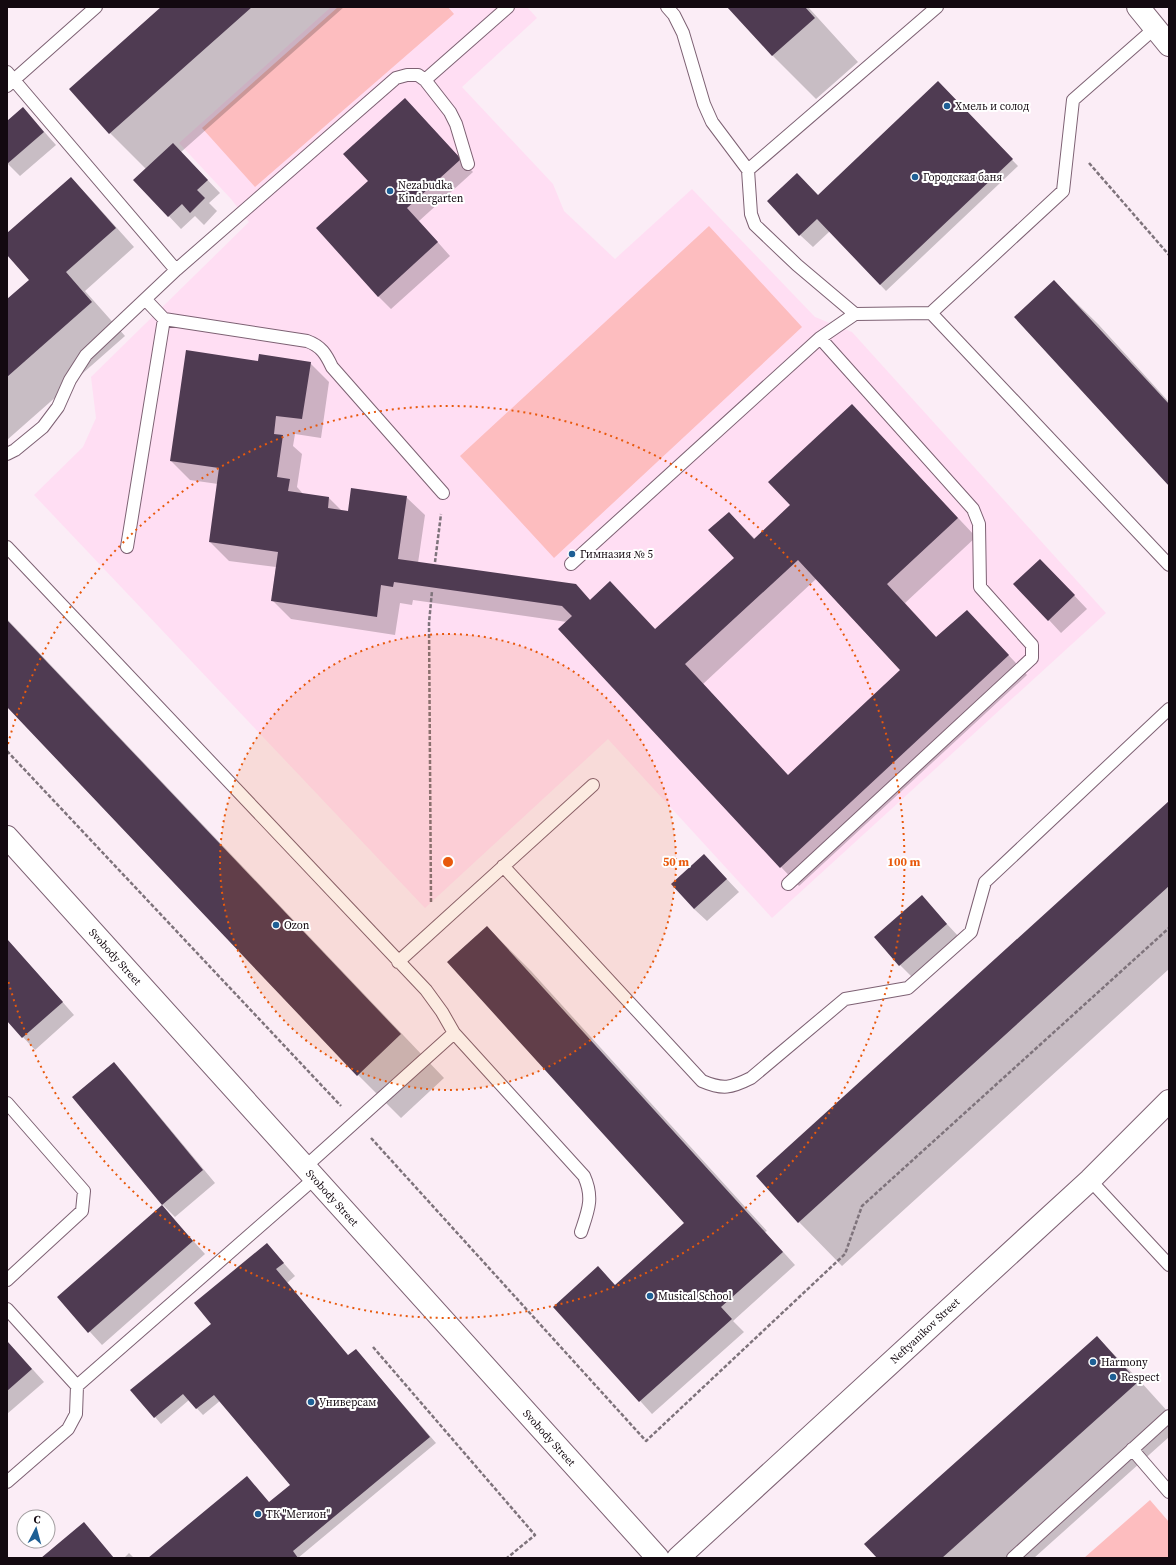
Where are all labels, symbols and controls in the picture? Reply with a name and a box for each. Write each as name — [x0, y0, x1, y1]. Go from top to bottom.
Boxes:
place label: Хмель и солод — [955, 99, 1029, 114]
marker: Хмель и солод — [942, 101, 952, 111]
place label: Городская баня — [923, 170, 1003, 185]
marker: Городская баня — [910, 172, 920, 182]
place label: Nezabudka Kindergarten — [398, 178, 464, 206]
marker: Nezabudka Kindergarten — [385, 186, 395, 196]
place label: Гимназия № 5 — [580, 547, 654, 562]
marker: Гимназия № 5 — [567, 549, 577, 559]
text: 50 m — [663, 854, 689, 870]
text: 100 m — [888, 854, 921, 870]
centre of rings — [441, 855, 455, 869]
place label: Ozon — [284, 918, 310, 933]
marker: Ozon — [271, 920, 281, 930]
street label: Svobody Street — [85, 925, 145, 989]
street label: Svobody Street — [302, 1166, 362, 1230]
place label: Musical School — [658, 1289, 732, 1304]
marker: Musical School — [645, 1291, 655, 1301]
street label: Neftyanikov Street — [887, 1295, 963, 1367]
place label: Harmony — [1101, 1355, 1148, 1370]
marker: Harmony — [1088, 1357, 1098, 1367]
place label: Respect — [1121, 1370, 1160, 1385]
marker: Respect — [1108, 1372, 1118, 1382]
place label: Универсам — [319, 1395, 376, 1410]
marker: Универсам — [306, 1397, 316, 1407]
street label: Svobody Street — [519, 1406, 579, 1470]
place label: ТК "Мегион" — [266, 1507, 330, 1522]
north arrow — [16, 1509, 56, 1549]
marker: ТК "Мегион" — [253, 1509, 263, 1519]
text: С — [33, 1512, 41, 1527]

